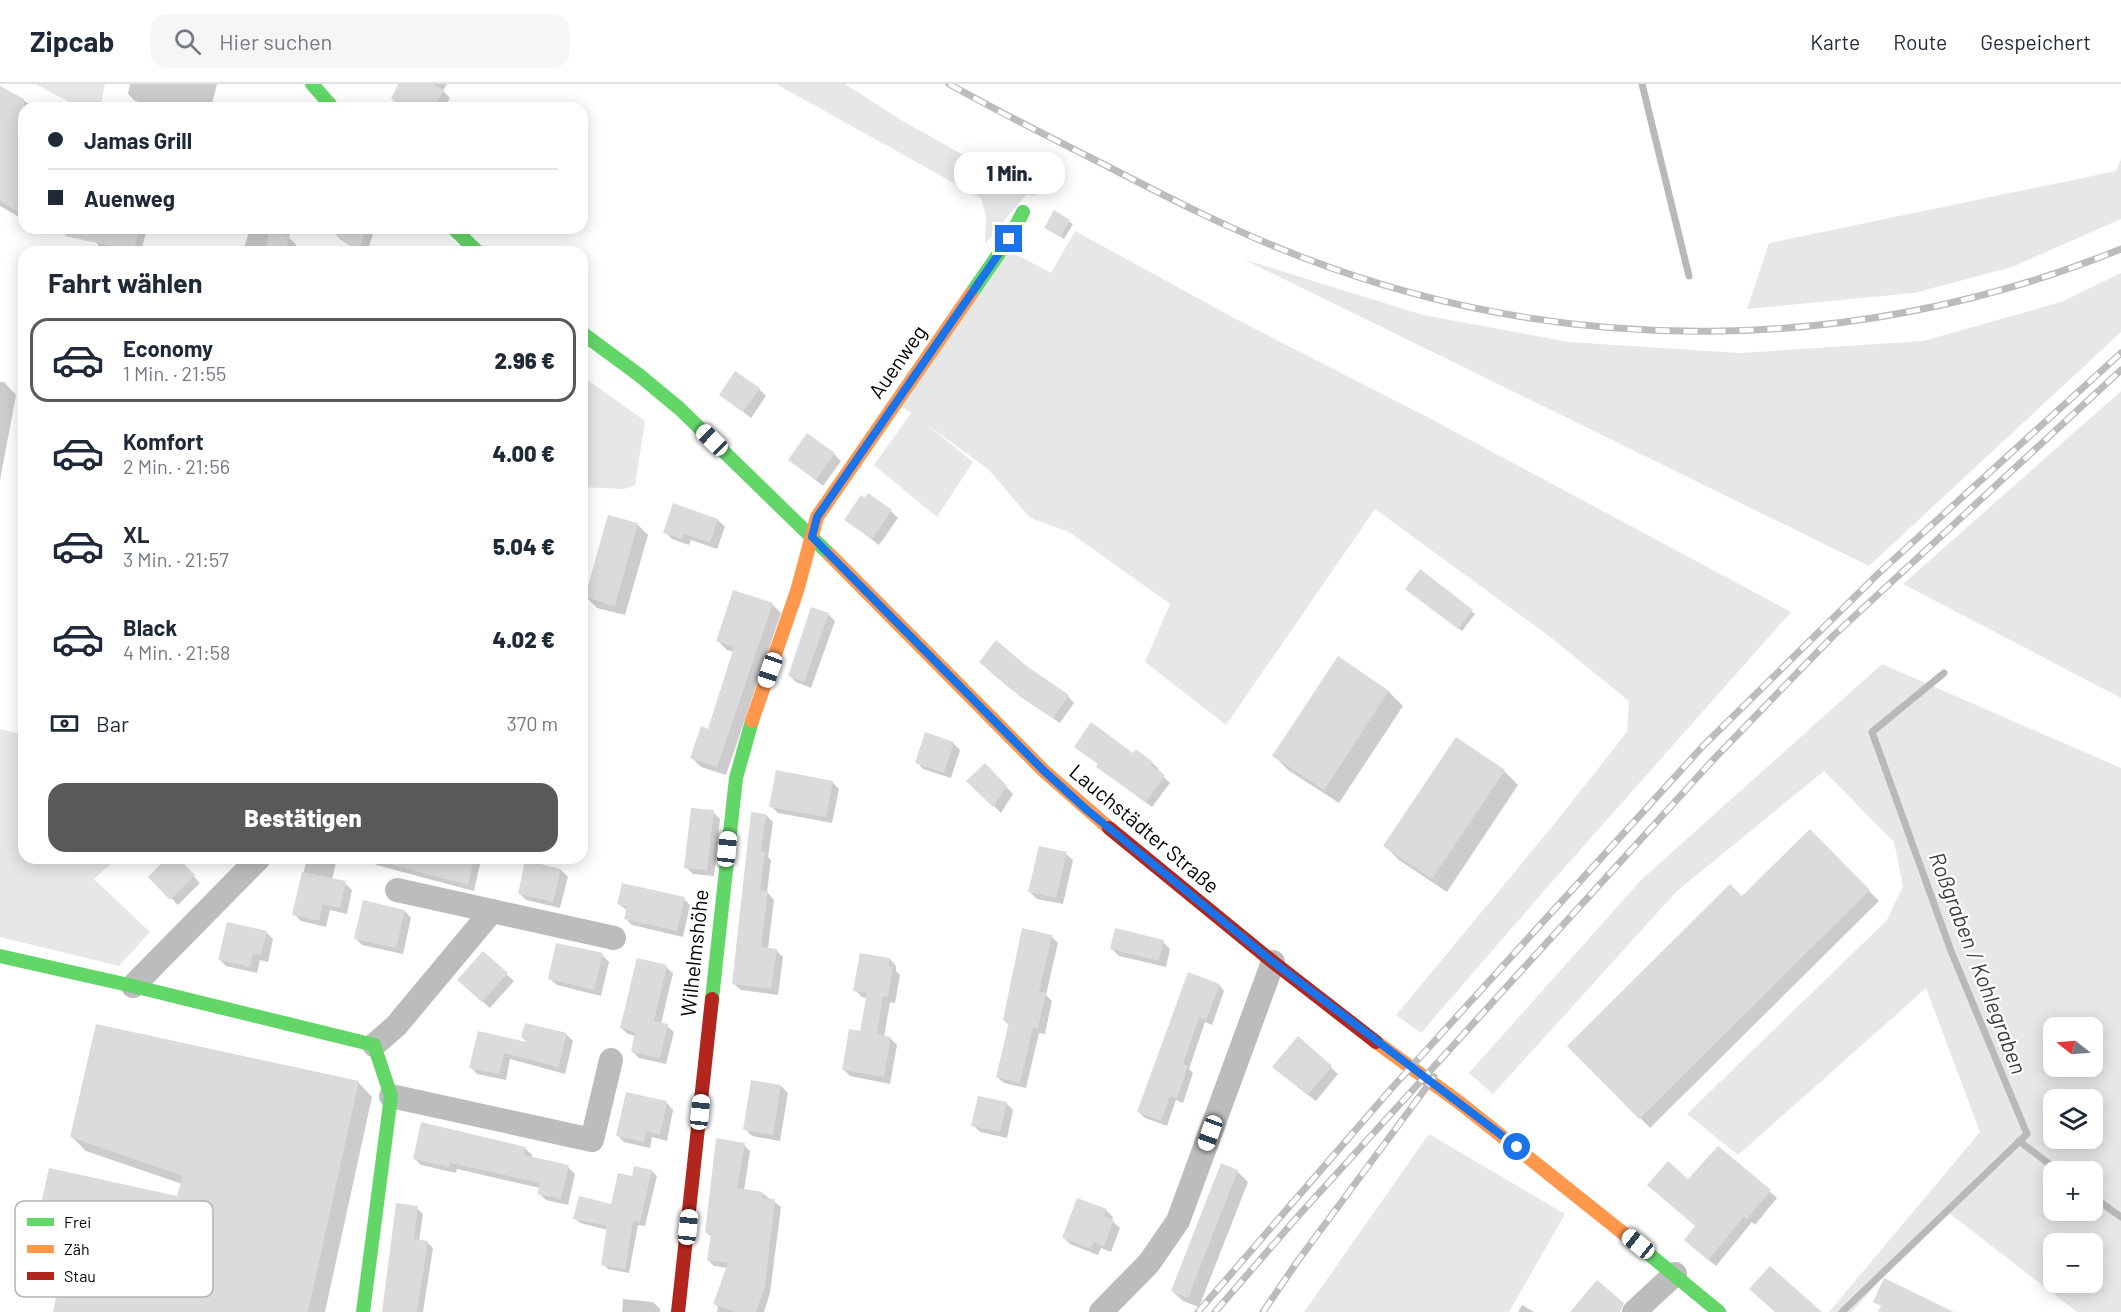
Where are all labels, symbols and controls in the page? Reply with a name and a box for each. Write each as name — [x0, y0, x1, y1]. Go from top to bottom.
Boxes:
search box — [150, 14, 570, 68]
text: Zipcab — [30, 24, 114, 58]
icon: search — [171, 25, 204, 58]
text: Hier suchen — [219, 28, 332, 54]
text: Karte — [1810, 29, 1860, 54]
text: Route — [1893, 29, 1947, 54]
text: Gespeichert — [1980, 29, 2091, 54]
text: Jamas Grill — [84, 127, 192, 153]
callout: 1 Min. — [954, 152, 1064, 194]
text: 1 Min. — [986, 161, 1033, 185]
text: Auenweg — [84, 185, 175, 211]
route end — [995, 225, 1022, 252]
text: Fahrt wählen — [48, 266, 203, 298]
street label: Auenweg — [863, 320, 931, 403]
icon: car — [51, 333, 105, 387]
text: Economy — [123, 335, 213, 361]
text: 2.96 € — [495, 347, 555, 373]
text: 1 Min. · 21:55 — [123, 361, 226, 385]
car — [693, 421, 731, 459]
icon: car — [51, 426, 105, 480]
text: Komfort — [123, 428, 204, 454]
text: 4.00 € — [492, 440, 555, 466]
text: 2 Min. · 21:56 — [123, 454, 230, 478]
icon: car — [51, 519, 105, 573]
text: XL — [123, 521, 149, 547]
text: 5.04 € — [493, 533, 555, 559]
text: 3 Min. · 21:57 — [123, 547, 229, 571]
icon: car — [51, 612, 105, 666]
text: Black — [123, 614, 177, 640]
text: 4.02 € — [492, 626, 555, 652]
text: 4 Min. · 21:58 — [123, 640, 230, 664]
car — [756, 650, 784, 690]
icon: cash — [48, 707, 81, 740]
text: Bar — [96, 710, 129, 736]
text: 370 m — [506, 711, 558, 735]
street label: Lauchstädter Straße — [1065, 758, 1225, 898]
button: Bestätigen — [48, 783, 558, 852]
car — [716, 830, 738, 868]
water label: Roßgraben / Kohlegraben — [1925, 848, 2033, 1077]
street label: Wilhelmshöhe — [674, 888, 713, 1018]
north arrow — [2043, 1017, 2103, 1077]
map controls — [2043, 1017, 2103, 1293]
button: layers — [2043, 1089, 2103, 1149]
car — [689, 1093, 711, 1131]
car — [1195, 1113, 1225, 1153]
route start — [1503, 1133, 1530, 1160]
button: + — [2043, 1161, 2103, 1221]
legend — [15, 1201, 213, 1297]
car — [677, 1208, 699, 1246]
text: Frei — [64, 1212, 91, 1231]
car — [1618, 1226, 1658, 1262]
button: − — [2043, 1233, 2103, 1293]
text: Zäh — [64, 1239, 90, 1258]
text: Stau — [64, 1266, 96, 1285]

